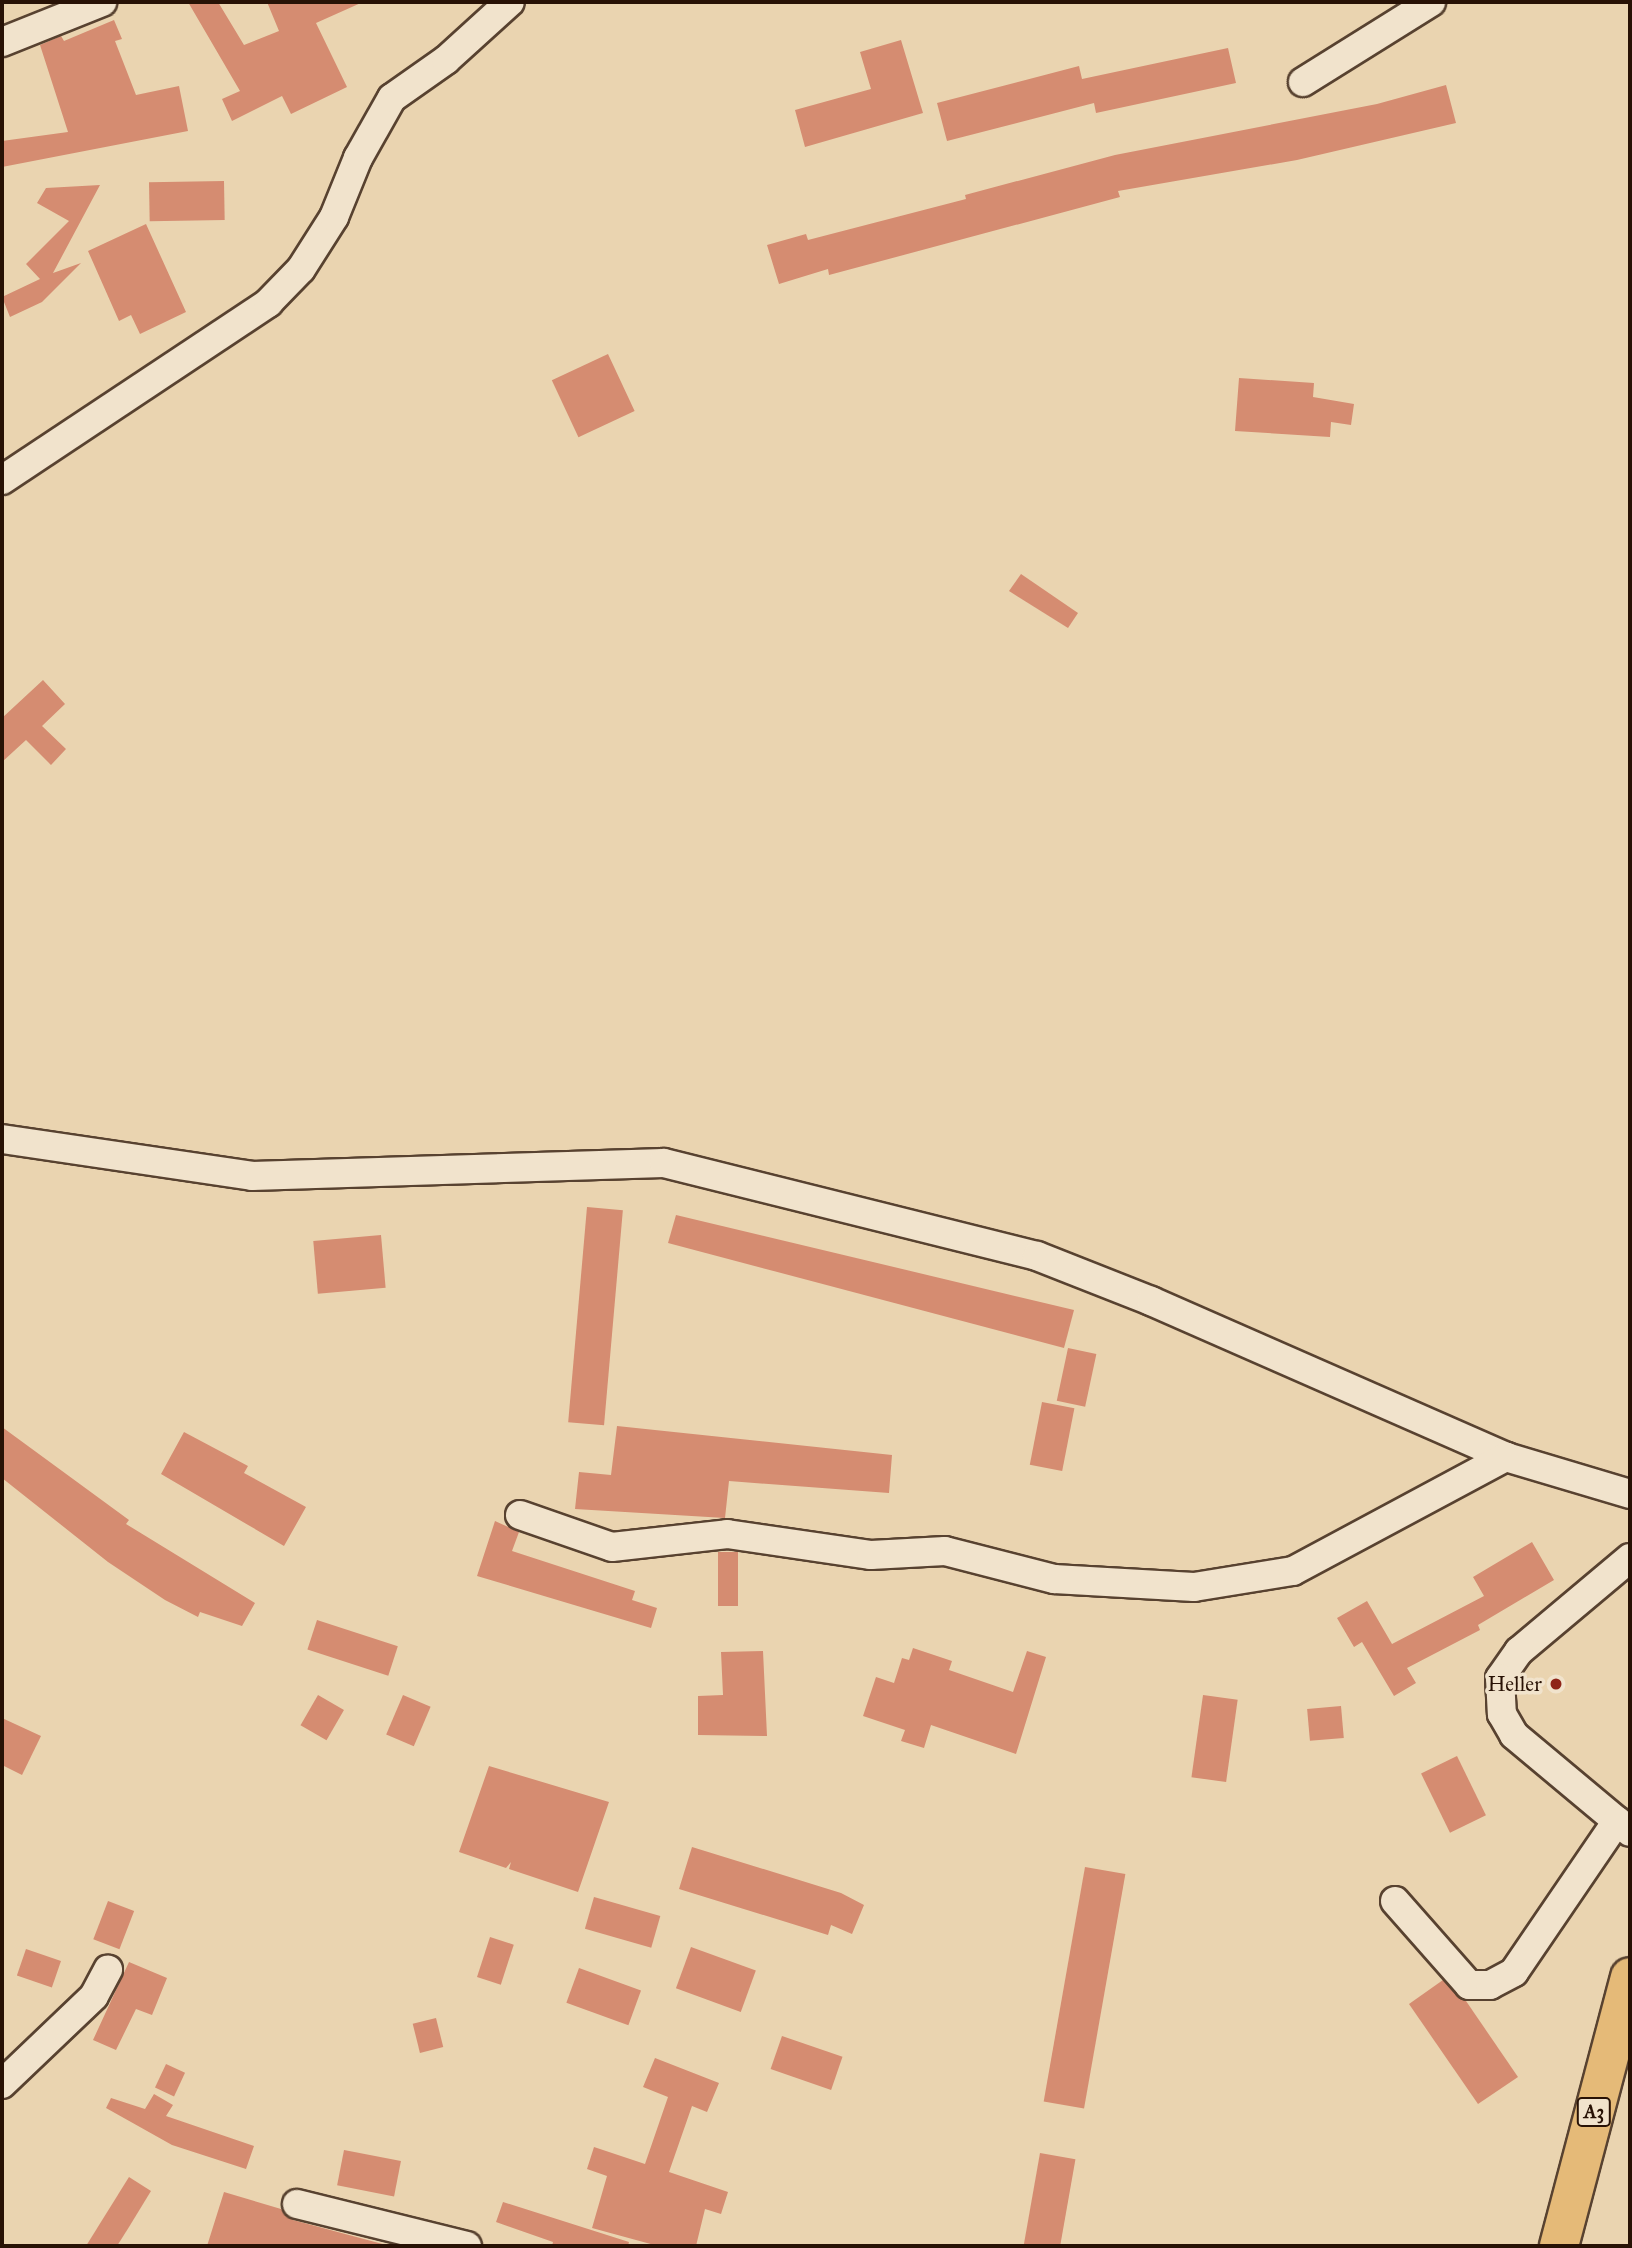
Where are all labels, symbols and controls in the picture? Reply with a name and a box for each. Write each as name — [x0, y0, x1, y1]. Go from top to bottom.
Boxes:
place label: Heller — [1487, 1671, 1542, 1697]
marker: Heller — [1548, 1676, 1564, 1692]
road number: A3 — [1576, 2096, 1612, 2128]

